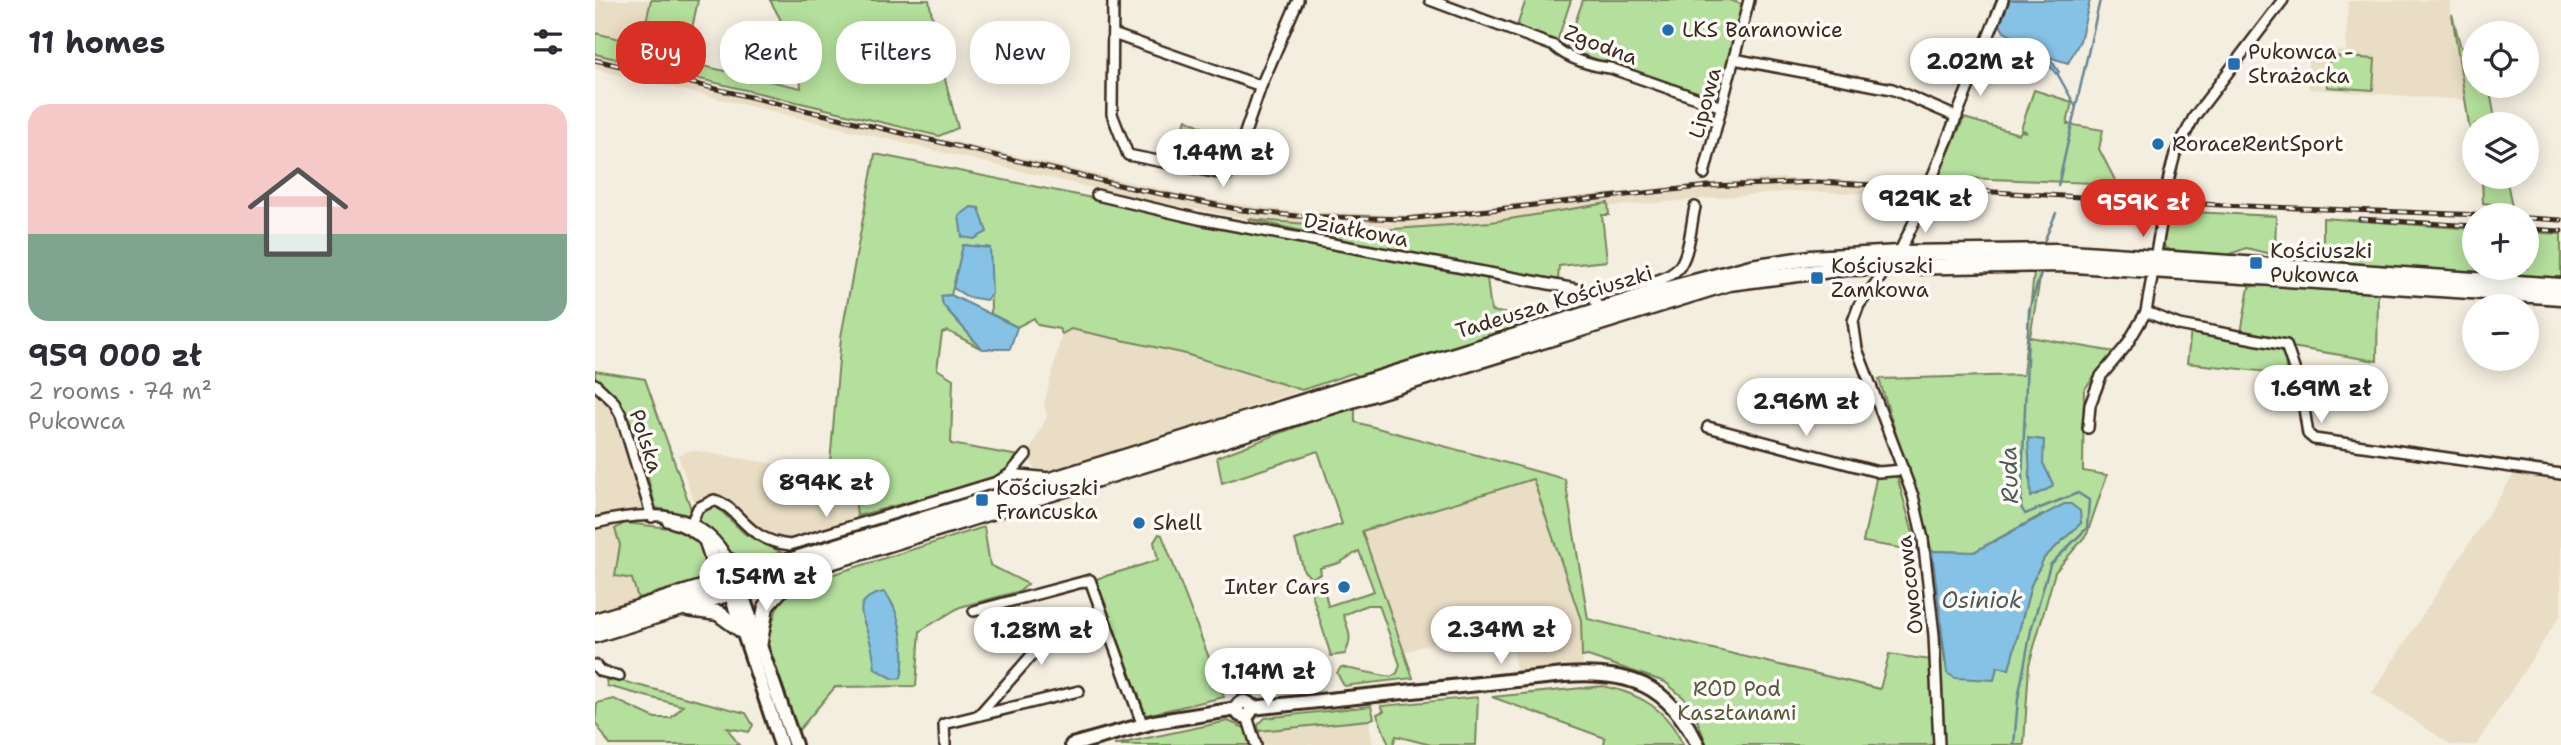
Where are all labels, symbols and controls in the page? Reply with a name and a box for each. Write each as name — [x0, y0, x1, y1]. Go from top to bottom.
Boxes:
place label: LKS Baranowice — [1682, 16, 1843, 44]
street label: Zgodna — [1560, 18, 1642, 72]
chip: Buy — [616, 21, 706, 84]
chip: Rent — [720, 21, 822, 84]
chip: Filters — [836, 21, 956, 84]
chip: New — [970, 21, 1070, 84]
map controls — [2462, 21, 2539, 371]
button: locate — [2462, 21, 2539, 98]
text: 11 homes — [28, 22, 165, 63]
marker: LKS Baranowice — [1660, 22, 1676, 38]
icon: filters — [529, 23, 567, 61]
pin: 2.02M zł — [1908, 38, 2052, 98]
place label: Pukowca - Strażacka — [2248, 38, 2354, 90]
text: 2.02M zł — [1926, 46, 2034, 76]
marker: Pukowca - Strażacka — [2226, 56, 2242, 72]
street label: Lipowa — [1682, 65, 1728, 141]
button: layers — [2462, 112, 2539, 189]
pin: 1.44M zł — [1151, 130, 1295, 189]
place label: RoraceRentSport — [2172, 130, 2344, 158]
marker: RoraceRentSport — [2150, 136, 2166, 152]
text: 1.44M zł — [1172, 137, 1274, 167]
icon: home — [235, 149, 361, 275]
pin: 929K zł — [1860, 176, 1990, 235]
pin: 959K zł — [2078, 180, 2208, 239]
text: 929K zł — [1878, 183, 1972, 213]
text: 959K zł — [2097, 187, 2189, 217]
button: + — [2462, 203, 2539, 280]
street label: Działkowa — [1301, 206, 1411, 254]
place label: Kościuszki Pukowca — [2270, 237, 2372, 289]
place label: Kościuszki Zamkowa — [1831, 252, 1933, 304]
marker: Kościuszki Pukowca — [2248, 255, 2264, 271]
street label: Tadeusza Kościuszki — [1452, 259, 1656, 345]
marker: Kościuszki Zamkowa — [1809, 270, 1825, 286]
button: − — [2462, 294, 2539, 371]
text: 959 000 zł — [28, 335, 202, 376]
pin: 1.69M zł — [2249, 366, 2393, 425]
text: 1.69M zł — [2270, 373, 2372, 403]
text: 2 rooms · 74 m² — [28, 376, 212, 406]
pin: 2.96M zł — [1734, 378, 1878, 438]
text: 2.96M zł — [1753, 386, 1859, 416]
text: Pukowca — [28, 406, 125, 436]
street label: Polska — [623, 406, 669, 476]
water label: Ruda — [1993, 446, 2025, 504]
pin: 894K zł — [761, 460, 891, 519]
text: 894K zł — [779, 467, 873, 497]
place label: Kościuszki Francuska — [996, 474, 1098, 526]
marker: Kościuszki Francuska — [974, 492, 990, 508]
place label: Shell — [1153, 509, 1202, 537]
marker: Shell — [1131, 515, 1147, 531]
street label: Owocowa — [1890, 534, 1930, 636]
pin: 1.54M zł — [694, 554, 838, 613]
text: 1.54M zł — [715, 561, 817, 591]
place label: Inter Cars — [1224, 573, 1330, 601]
marker: Inter Cars — [1336, 579, 1352, 595]
water label: Osiniok — [1942, 585, 2023, 615]
pin: 2.34M zł — [1429, 606, 1573, 666]
pin: 1.28M zł — [969, 608, 1113, 667]
text: 2.34M zł — [1447, 614, 1555, 644]
text: 1.28M zł — [990, 615, 1092, 645]
pin: 1.14M zł — [1196, 648, 1340, 708]
text: 1.14M zł — [1221, 656, 1315, 686]
park label: ROD Pod Kasztanami — [1677, 675, 1797, 727]

